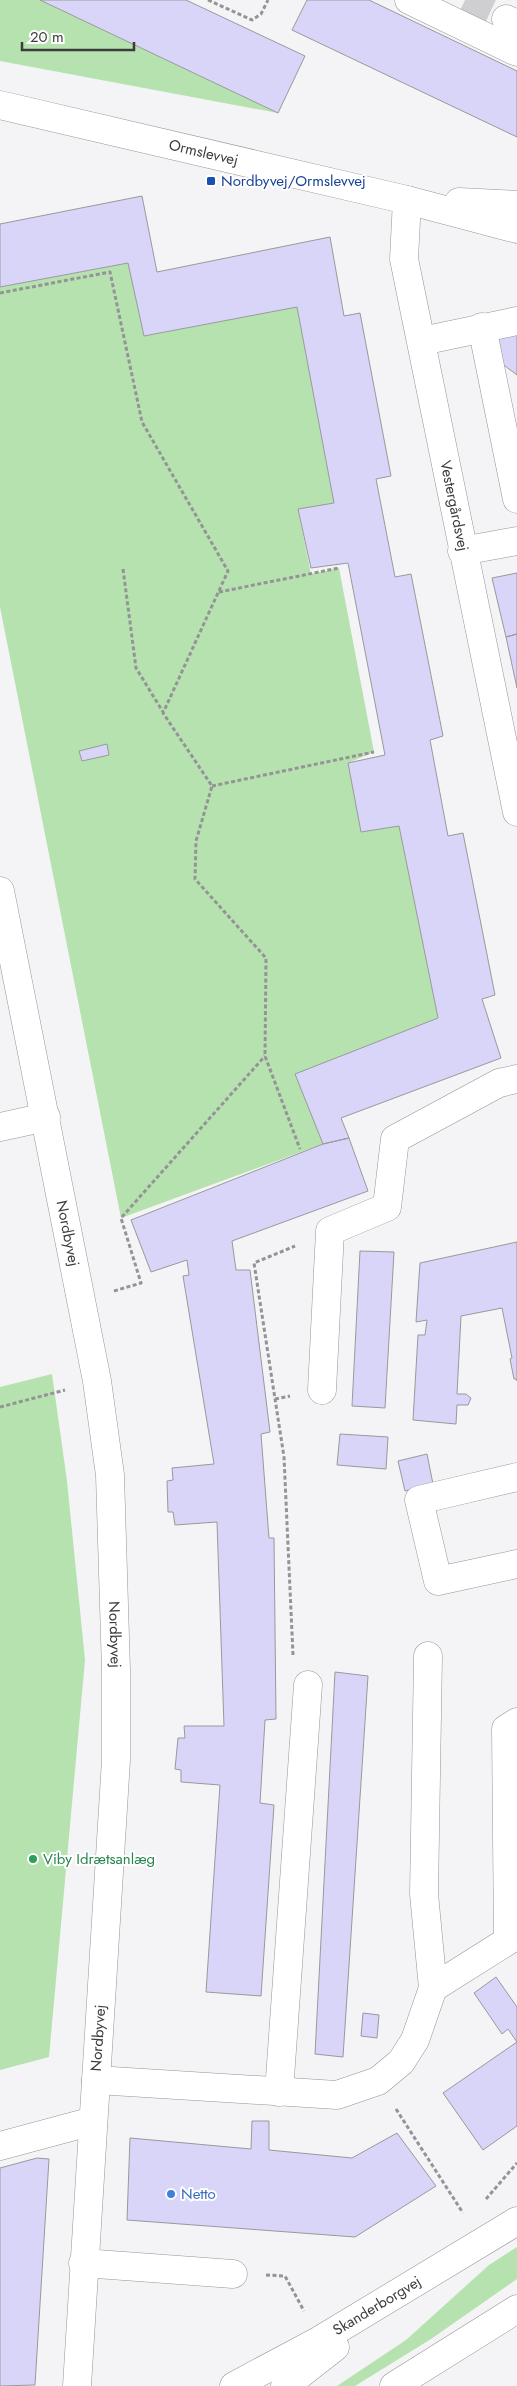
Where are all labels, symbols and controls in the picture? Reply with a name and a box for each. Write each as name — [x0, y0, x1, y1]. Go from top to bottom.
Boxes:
scale bar — [22, 20, 135, 52]
text: 20 m — [30, 26, 64, 48]
street label: Ormslevvej — [167, 134, 240, 171]
place label: Nordbyvej/Ormslevvej — [221, 170, 366, 192]
marker: Nordbyvej/Ormslevvej — [205, 175, 217, 187]
street label: Vestergårdsvej — [434, 458, 474, 553]
street label: Nordbyvej — [50, 1198, 85, 1268]
street label: Nordbyvej — [103, 1601, 127, 1668]
place label: Viby Idrætsanlæg — [43, 1848, 155, 1870]
marker: Viby Idrætsanlæg — [27, 1853, 39, 1865]
street label: Nordbyvej — [85, 2004, 111, 2072]
place label: Netto — [181, 2183, 216, 2205]
marker: Netto — [165, 2188, 177, 2200]
street label: Skanderborgvej — [329, 2270, 425, 2341]

